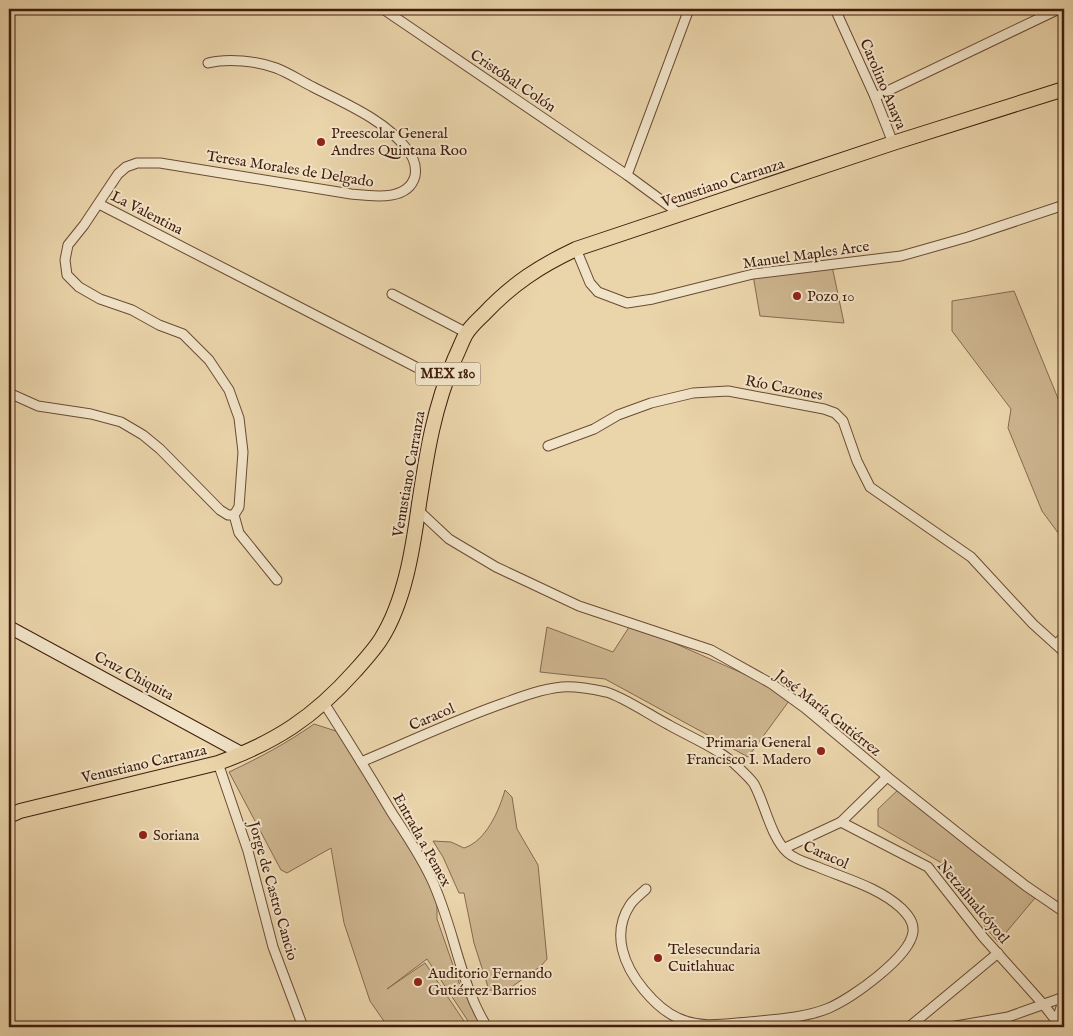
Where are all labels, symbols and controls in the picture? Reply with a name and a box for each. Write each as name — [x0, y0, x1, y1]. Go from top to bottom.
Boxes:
street label: Carolino Anaya — [855, 36, 911, 133]
street label: Cristóbal Colón — [467, 45, 559, 117]
place label: Preescolar General Andres Quintana Roo — [330, 124, 467, 160]
marker: Preescolar General Andres Quintana Roo — [315, 136, 327, 148]
street label: Teresa Morales de Delgado — [205, 146, 375, 192]
street label: Venustiano Carranza — [658, 154, 787, 212]
street label: La Valentina — [108, 187, 187, 239]
street label: Manuel Maples Arce — [741, 237, 871, 273]
place label: Pozo 10 — [807, 287, 855, 306]
marker: Pozo 10 — [791, 290, 803, 302]
road number: MEX 180 — [416, 362, 480, 386]
street label: Río Cazones — [743, 371, 825, 405]
street label: Venustiano Carranza — [388, 409, 430, 540]
street label: Cruz Chiquita — [91, 647, 178, 705]
street label: José María Gutiérrez — [769, 664, 885, 760]
street label: Caracol — [406, 699, 459, 735]
place label: Primaria General Francisco I. Madero — [686, 733, 812, 769]
street label: Venustiano Carranza — [79, 740, 209, 788]
marker: Primaria General Francisco I. Madero — [815, 745, 827, 757]
street label: Entrada a Pemex — [388, 790, 456, 891]
street label: Jorge de Castro Cancio — [243, 817, 302, 963]
place label: Soriana — [153, 826, 200, 845]
marker: Soriana — [137, 829, 149, 841]
street label: Caracol — [800, 837, 852, 874]
street label: Netzahualcóyotl — [933, 856, 1014, 948]
place label: Telesecundaria Cuitlahuac — [668, 940, 761, 976]
marker: Telesecundaria Cuitlahuac — [652, 952, 664, 964]
place label: Auditorio Fernando Gutiérrez Barrios — [427, 964, 552, 1000]
marker: Auditorio Fernando Gutiérrez Barrios — [412, 976, 424, 988]

